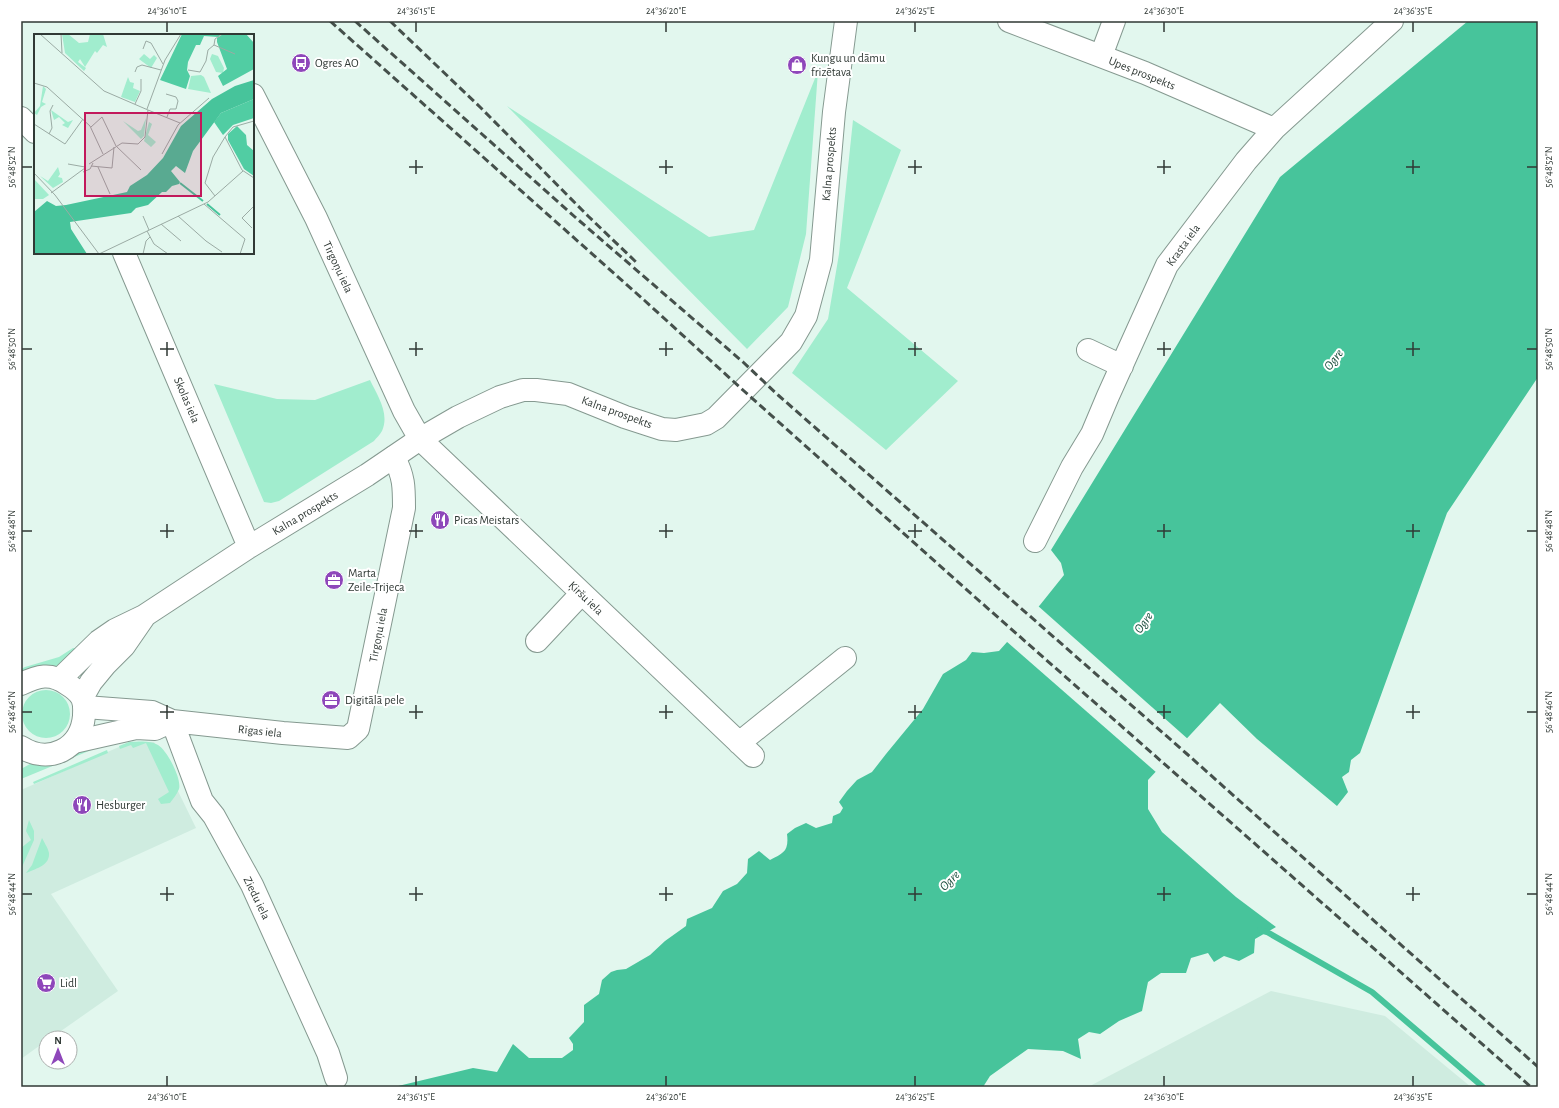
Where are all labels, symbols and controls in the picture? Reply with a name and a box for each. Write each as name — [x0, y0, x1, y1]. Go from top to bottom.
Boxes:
text: 24°36'10"E — [147, 6, 187, 16]
text: 24°36'15"E — [397, 6, 435, 16]
text: 24°36'20"E — [646, 6, 686, 16]
text: 24°36'25"E — [895, 6, 935, 16]
text: 24°36'30"E — [1144, 6, 1184, 16]
text: 24°36'35"E — [1394, 6, 1433, 16]
inset map — [34, 34, 254, 254]
bus stop icon: Ogres AO — [290, 52, 312, 74]
place label: Kungu un dāmu frizētava — [811, 52, 885, 78]
shop icon: Kungu un dāmu frizētava — [786, 54, 808, 76]
street label: Upes prospekts — [1107, 54, 1177, 92]
place label: Ogres AO — [315, 57, 359, 69]
street label: Kalna prospekts — [820, 127, 838, 201]
text: 56°48'52"N — [7, 146, 17, 188]
text: 56°48'52"N — [1544, 146, 1554, 188]
street label: Krasta iela — [1164, 221, 1202, 268]
street label: Tirgoņu iela — [319, 239, 355, 296]
text: 56°48'50"N — [7, 328, 17, 370]
text: 56°48'50"N — [1544, 328, 1554, 370]
water label: Ogre — [1322, 347, 1346, 373]
street label: Skolas iela — [172, 375, 202, 425]
street label: Kalna prospekts — [580, 394, 654, 430]
street label: Kalna prospekts — [270, 489, 340, 537]
restaurant icon: Picas Meistars — [429, 509, 451, 531]
text: 56°48'48"N — [7, 510, 17, 552]
text: 56°48'48"N — [1544, 510, 1554, 552]
place label: Picas Meistars — [454, 514, 519, 526]
place label: Marta Zeile-Trijeca — [348, 567, 405, 594]
office icon: Marta Zeile-Trijeca — [323, 569, 345, 591]
street label: Ķiršu iela — [565, 579, 606, 619]
street label: Tirgoņu iela — [367, 606, 391, 664]
water label: Ogre — [1132, 610, 1156, 636]
office icon: Digitālā pele — [320, 689, 342, 711]
text: 56°48'46"N — [7, 691, 17, 733]
text: 56°48'46"N — [1544, 691, 1554, 733]
place label: Digitālā pele — [345, 694, 404, 706]
street label: Rīgas iela — [237, 723, 283, 739]
restaurant icon: Hesburger — [71, 794, 93, 816]
place label: Hesburger — [96, 799, 145, 811]
water label: Ogre — [937, 868, 963, 894]
text: 56°48'44"N — [7, 873, 17, 915]
text: 56°48'44"N — [1544, 873, 1554, 915]
street label: Ziedu iela — [242, 875, 273, 922]
supermarket icon: Lidl — [35, 972, 57, 994]
place label: Lidl — [60, 977, 77, 989]
north arrow — [38, 1030, 78, 1070]
text: N — [54, 1035, 62, 1046]
text: 24°36'10"E — [147, 1092, 187, 1102]
text: 24°36'15"E — [397, 1092, 435, 1102]
text: 24°36'20"E — [646, 1092, 686, 1102]
text: 24°36'25"E — [895, 1092, 935, 1102]
text: 24°36'30"E — [1144, 1092, 1184, 1102]
text: 24°36'35"E — [1394, 1092, 1433, 1102]

